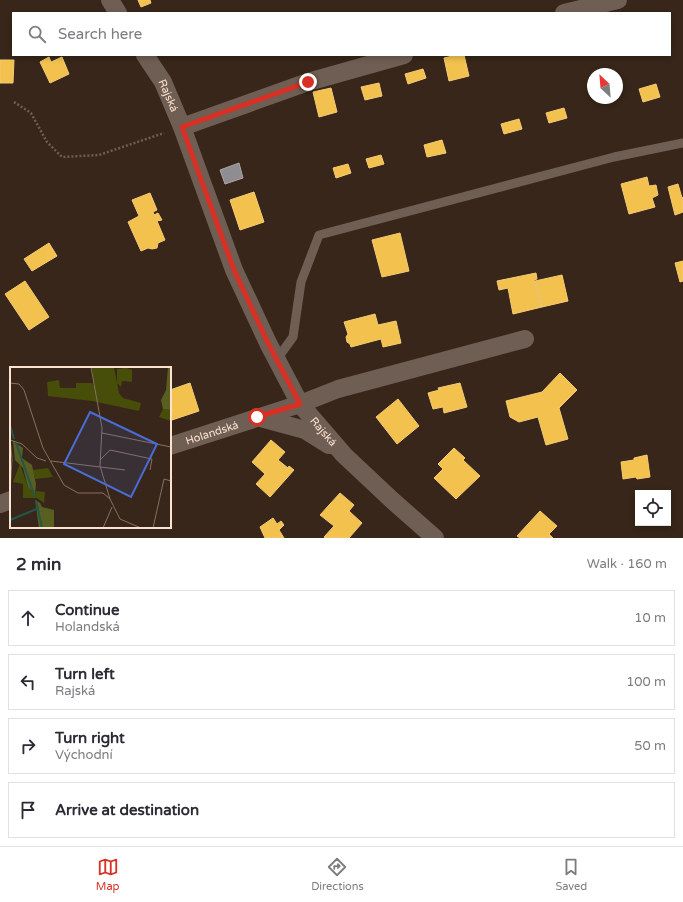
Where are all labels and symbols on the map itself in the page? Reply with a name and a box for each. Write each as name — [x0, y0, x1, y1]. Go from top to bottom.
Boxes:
north arrow — [587, 68, 623, 104]
route end — [299, 73, 317, 91]
street label: Rajská — [156, 77, 181, 114]
inset map — [10, 367, 171, 528]
route start — [248, 408, 266, 426]
street label: Rajská — [307, 414, 339, 449]
street label: Holandská — [184, 418, 240, 448]

